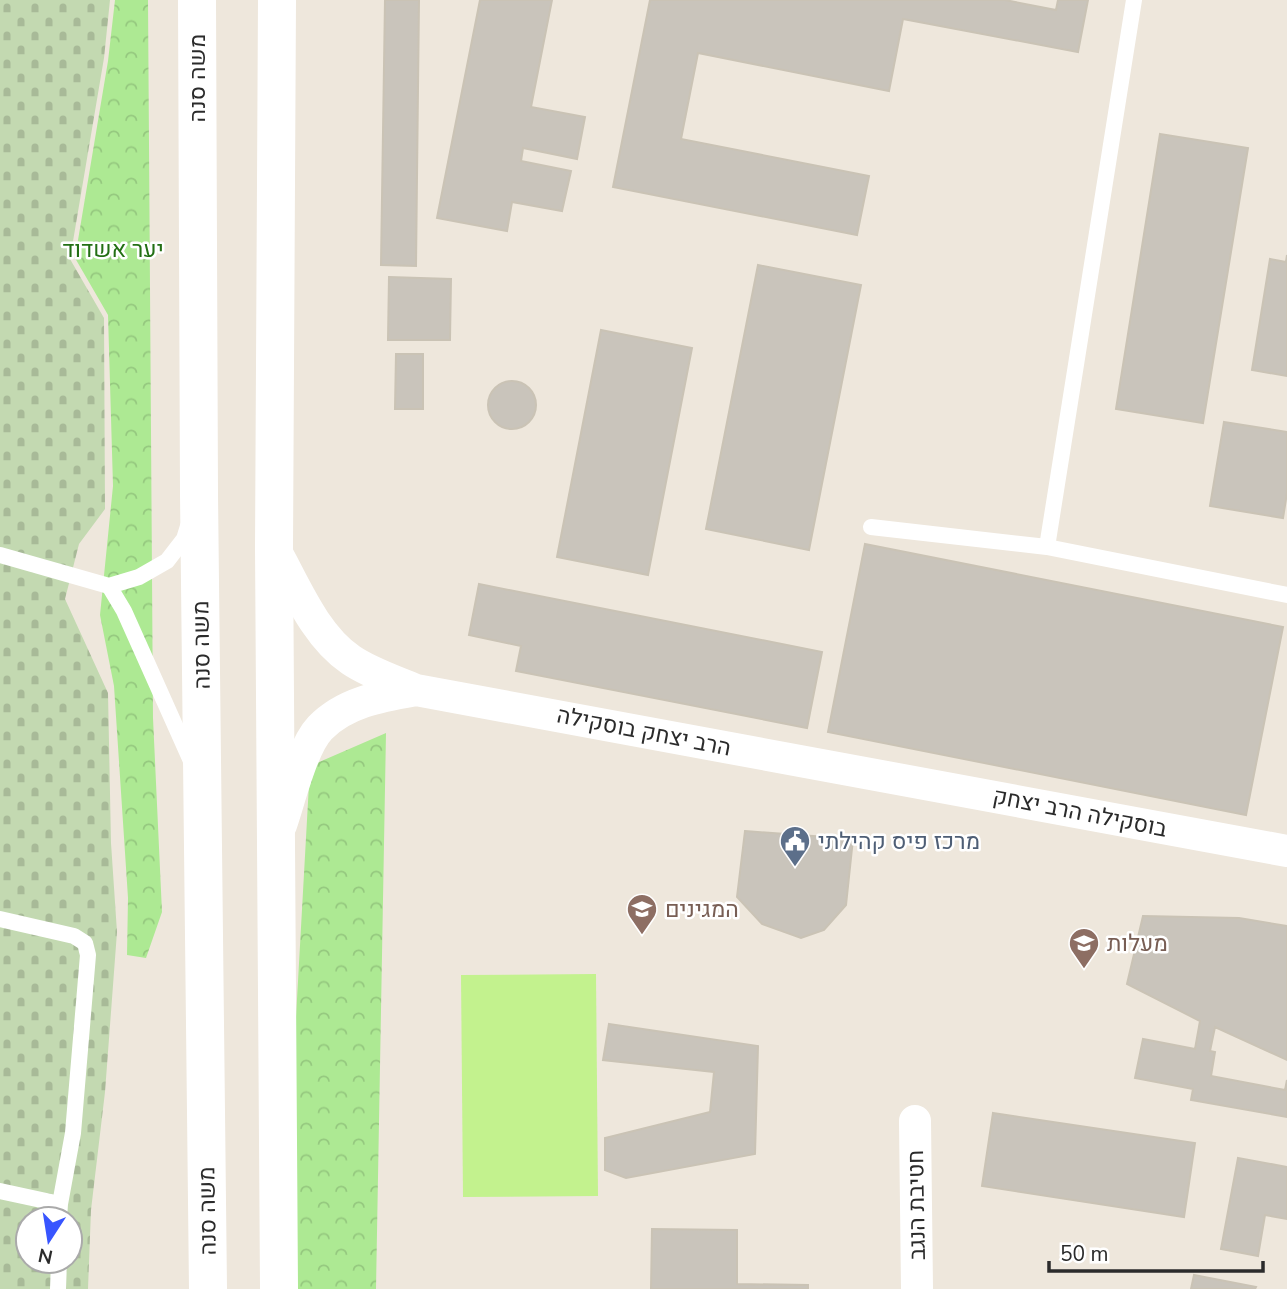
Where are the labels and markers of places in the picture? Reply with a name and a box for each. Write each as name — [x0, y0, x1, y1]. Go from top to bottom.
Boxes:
public building icon: מרכז פיס קהילתי — [778, 824, 812, 868]
place label: מרכז פיס קהילתי — [818, 826, 980, 857]
school or university icon: המגינים — [625, 892, 659, 936]
place label: המגינים — [665, 894, 739, 925]
school or university icon: מעלות — [1067, 926, 1101, 970]
place label: מעלות — [1107, 928, 1168, 959]

